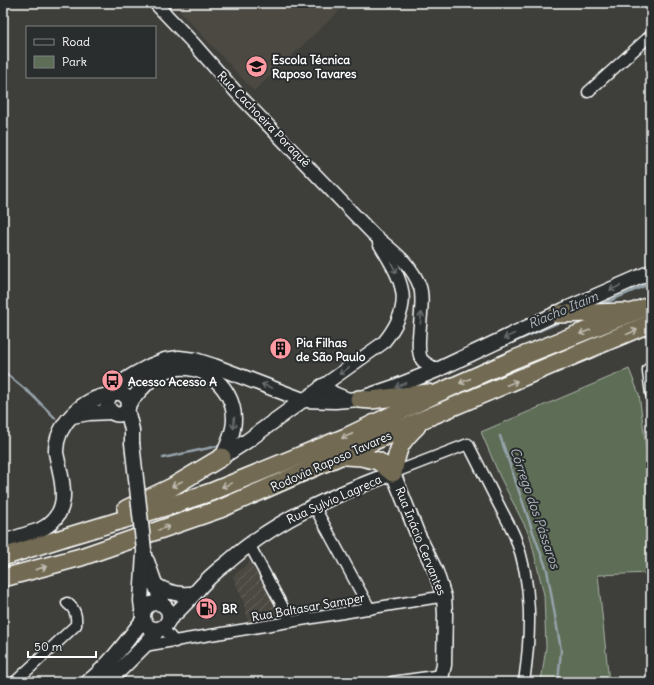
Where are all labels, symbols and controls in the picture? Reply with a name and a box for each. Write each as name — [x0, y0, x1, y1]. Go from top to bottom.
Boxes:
legend — [26, 26, 156, 78]
text: Road — [62, 34, 90, 49]
place label: Escola Técnica Raposo Tavares — [272, 52, 357, 82]
school or university icon: Escola Técnica Raposo Tavares — [243, 53, 269, 79]
text: Park — [62, 54, 87, 69]
street label: Rua Cachoeira Poraquê — [214, 68, 314, 170]
one-way arrow — [390, 262, 398, 274]
one-way arrow — [610, 285, 622, 292]
water label: Riacho Itaim — [525, 287, 601, 332]
one-way arrow — [418, 312, 425, 325]
one-way arrow — [580, 328, 592, 336]
one-way arrow — [625, 328, 637, 335]
one-way arrow — [503, 333, 515, 340]
place label: Pia Filhas de São Paulo — [296, 335, 366, 364]
building icon: Pia Filhas de São Paulo — [268, 336, 294, 362]
one-way arrow — [338, 367, 349, 375]
bus stop icon: Acesso Acesso A — [100, 368, 126, 394]
place label: Acesso Acesso A — [128, 374, 217, 389]
one-way arrow — [460, 378, 472, 385]
one-way arrow — [505, 378, 517, 386]
one-way arrow — [396, 381, 408, 389]
one-way arrow — [260, 382, 273, 389]
one-way arrow — [230, 416, 237, 429]
street label: Rodovia Raposo Tavares — [268, 428, 394, 494]
one-way arrow — [342, 433, 354, 440]
water label: Córrego dos Pássaros — [506, 445, 564, 572]
street label: Rua Sylvio Lagreca — [284, 471, 384, 527]
one-way arrow — [171, 481, 183, 489]
one-way arrow — [222, 482, 234, 490]
street label: Rua Inácio Cervantes — [392, 485, 450, 597]
one-way arrow — [158, 524, 170, 532]
one-way arrow — [34, 564, 47, 571]
street label: Rua Baltasar Samper — [250, 590, 366, 624]
fuel station icon: BR — [193, 595, 219, 621]
place label: BR — [222, 601, 238, 616]
scale bar — [28, 633, 96, 659]
text: 50 m — [34, 639, 63, 654]

